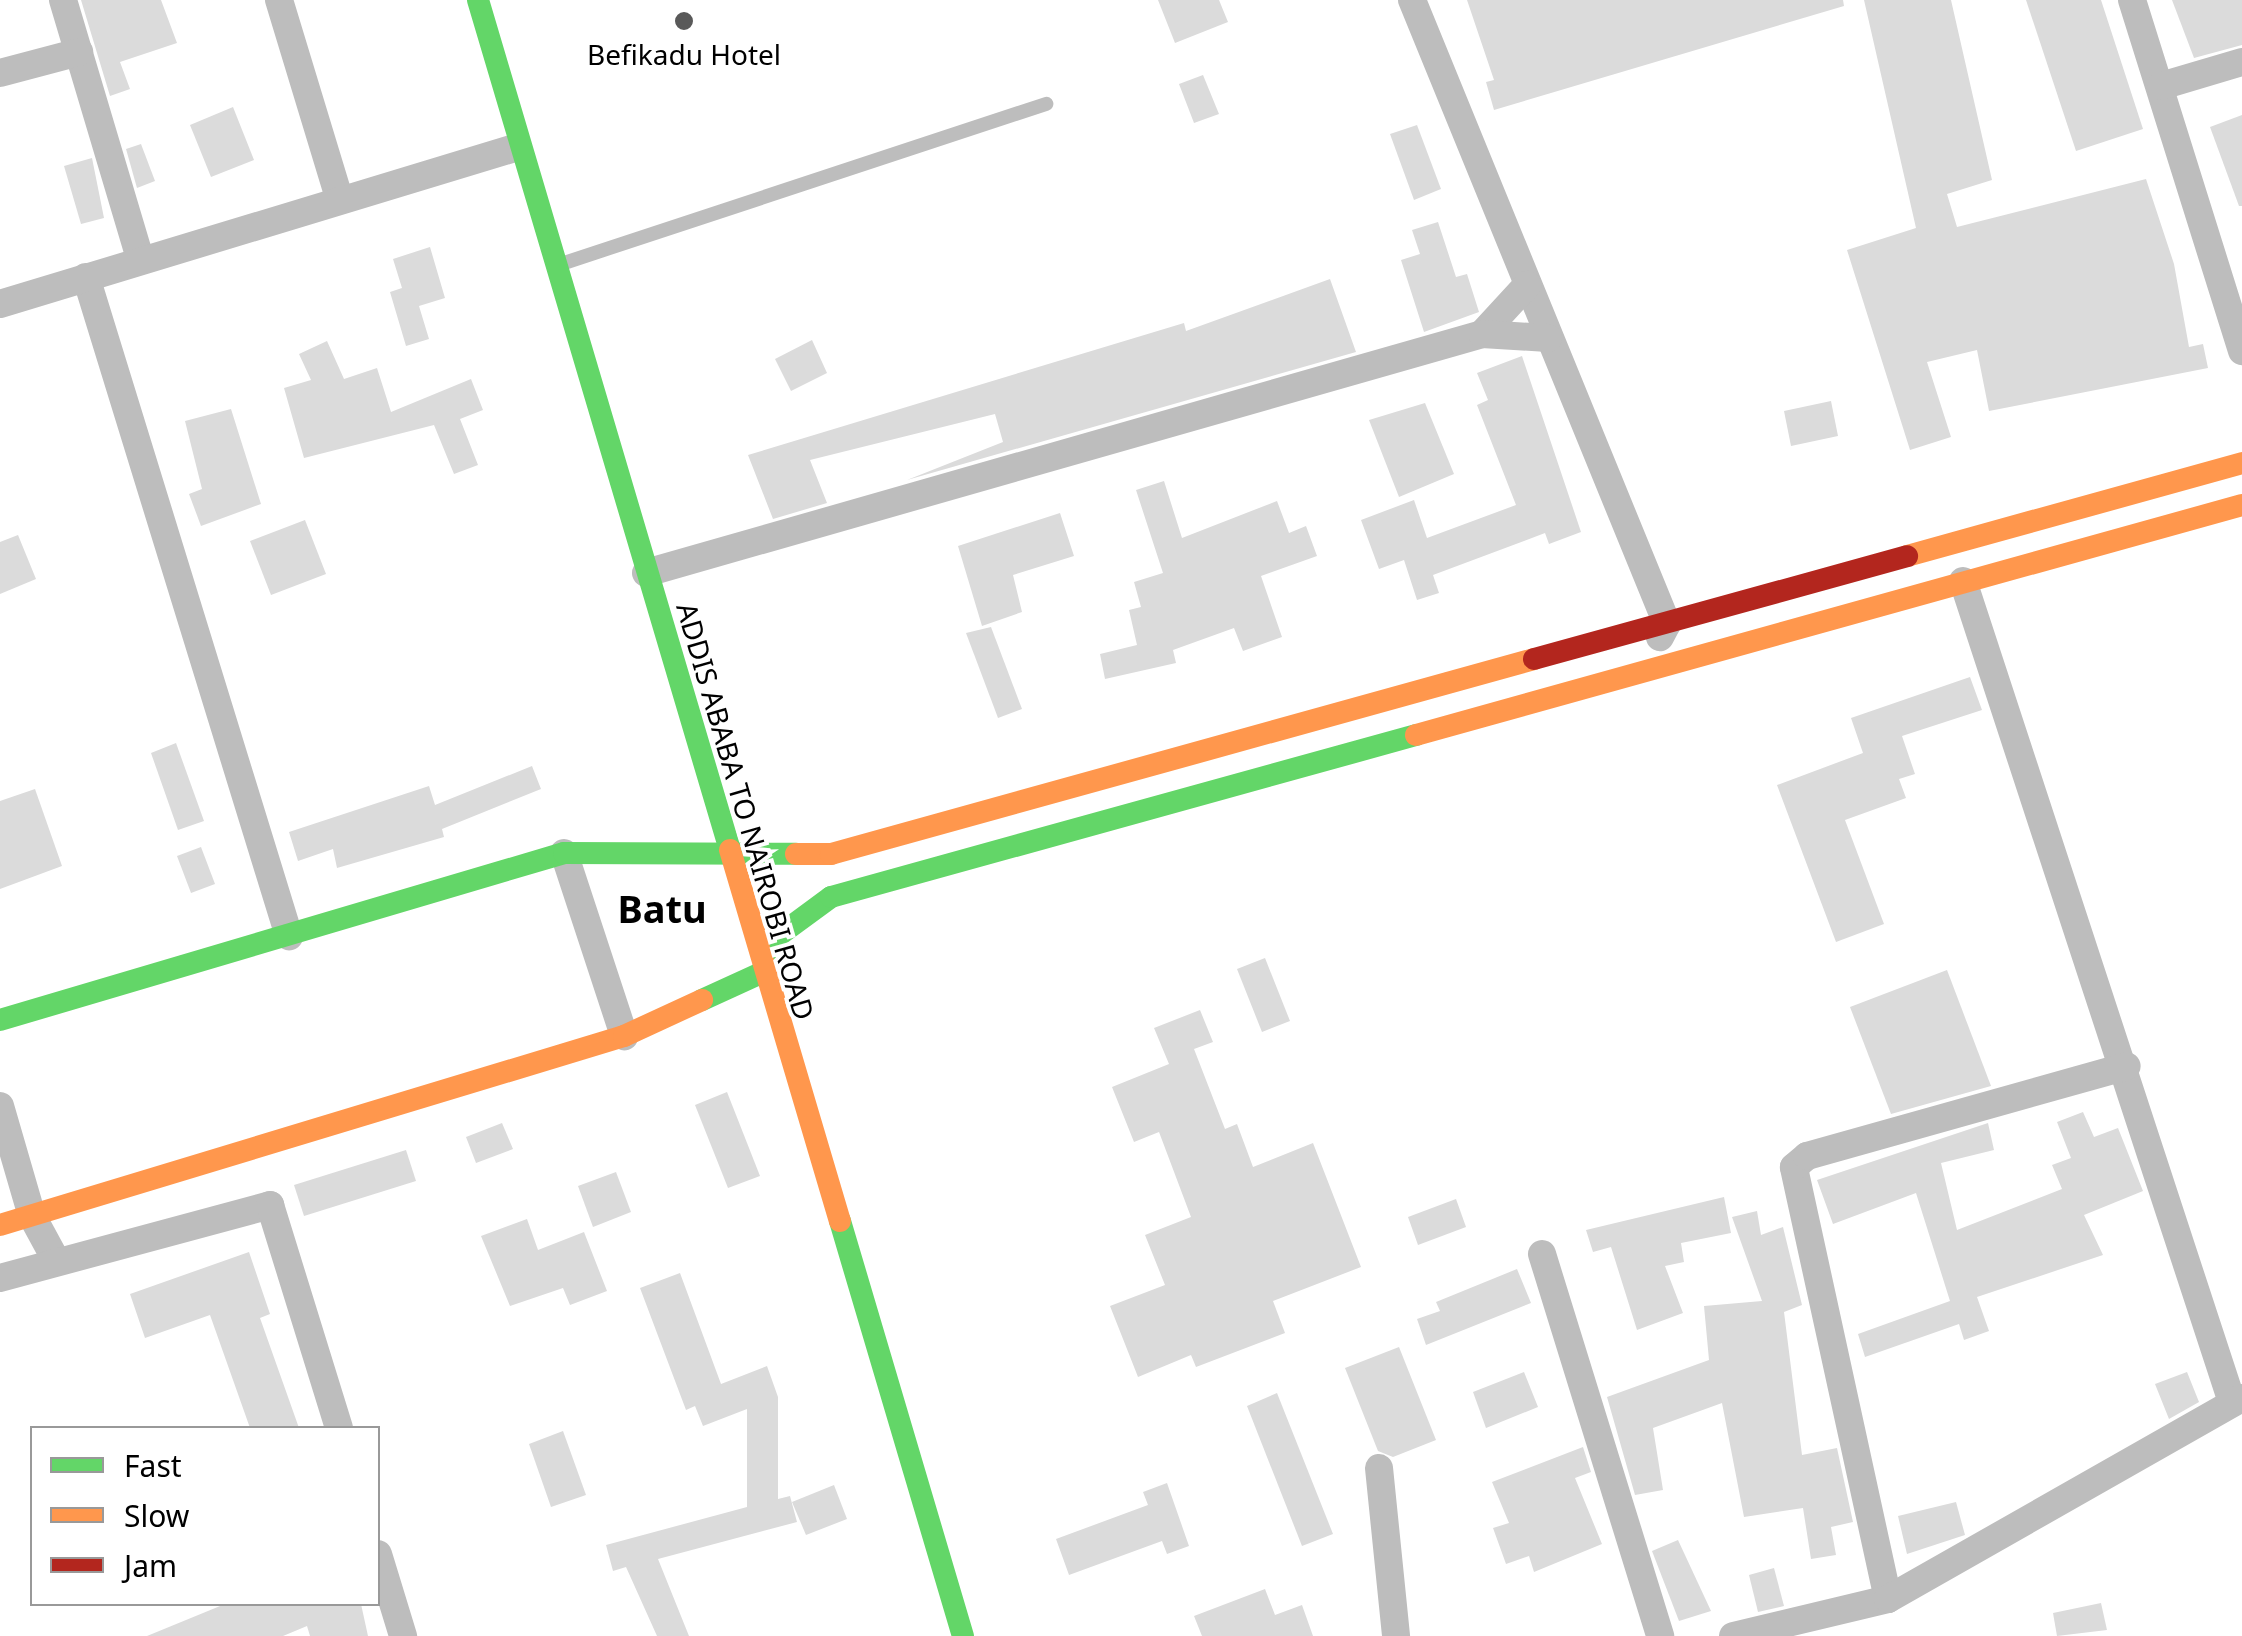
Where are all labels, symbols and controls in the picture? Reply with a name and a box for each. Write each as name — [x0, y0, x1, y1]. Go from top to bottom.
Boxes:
marker: Befikadu Hotel — [673, 10, 695, 32]
place label: Befikadu Hotel — [587, 37, 781, 71]
street label: ADDIS ABABA TO NAIROBI ROAD — [670, 599, 822, 1023]
district label: Batu — [617, 886, 707, 932]
legend — [30, 1426, 380, 1606]
text: Fast — [124, 1445, 182, 1486]
text: Slow — [124, 1495, 189, 1536]
text: Jam — [124, 1545, 177, 1586]

